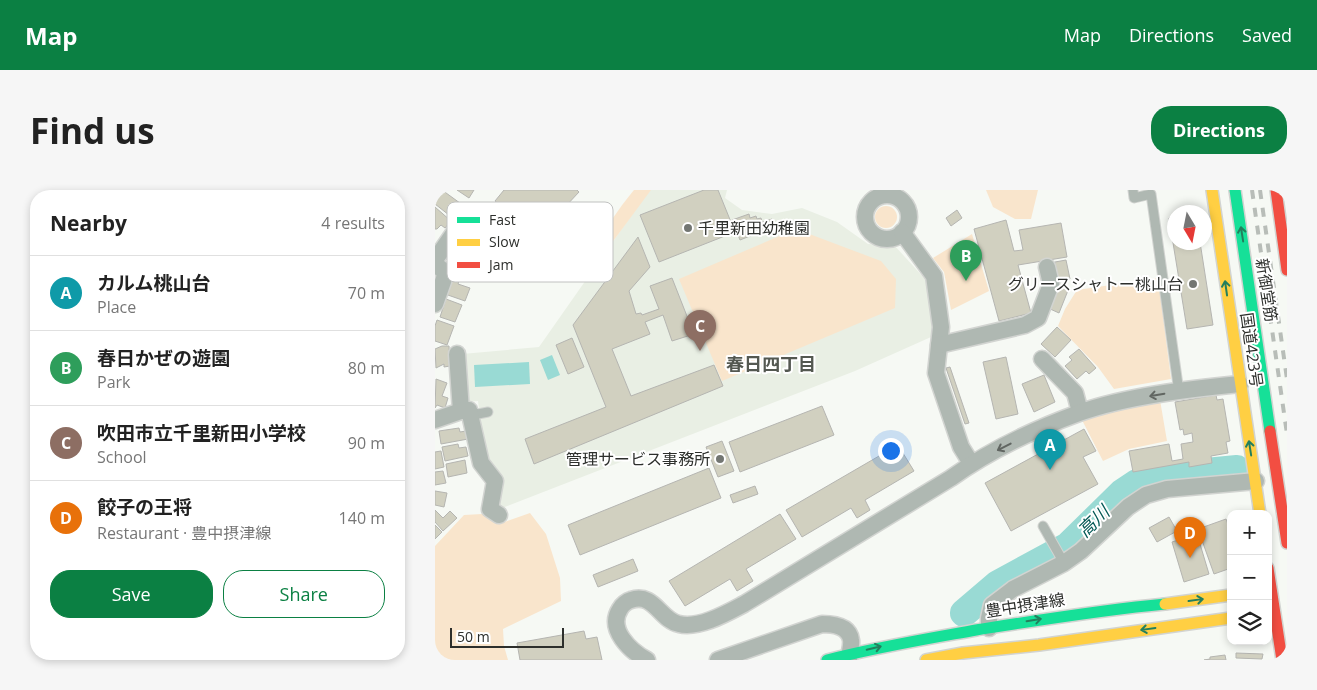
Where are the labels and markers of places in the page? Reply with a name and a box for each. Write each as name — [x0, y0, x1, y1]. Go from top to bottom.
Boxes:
place label: 千里新田幼稚園 — [698, 217, 810, 239]
marker: 千里新田幼稚園 — [682, 222, 694, 234]
pin: B — [950, 240, 982, 281]
place label: グリースシャトー桃山台 — [1008, 273, 1183, 295]
marker: グリースシャトー桃山台 — [1187, 278, 1199, 290]
pin: C — [684, 310, 716, 351]
pin: A — [1034, 429, 1066, 470]
place label: 管理サービス事務所 — [566, 448, 710, 470]
marker: 管理サービス事務所 — [714, 453, 726, 465]
pin: D — [1174, 517, 1206, 558]

